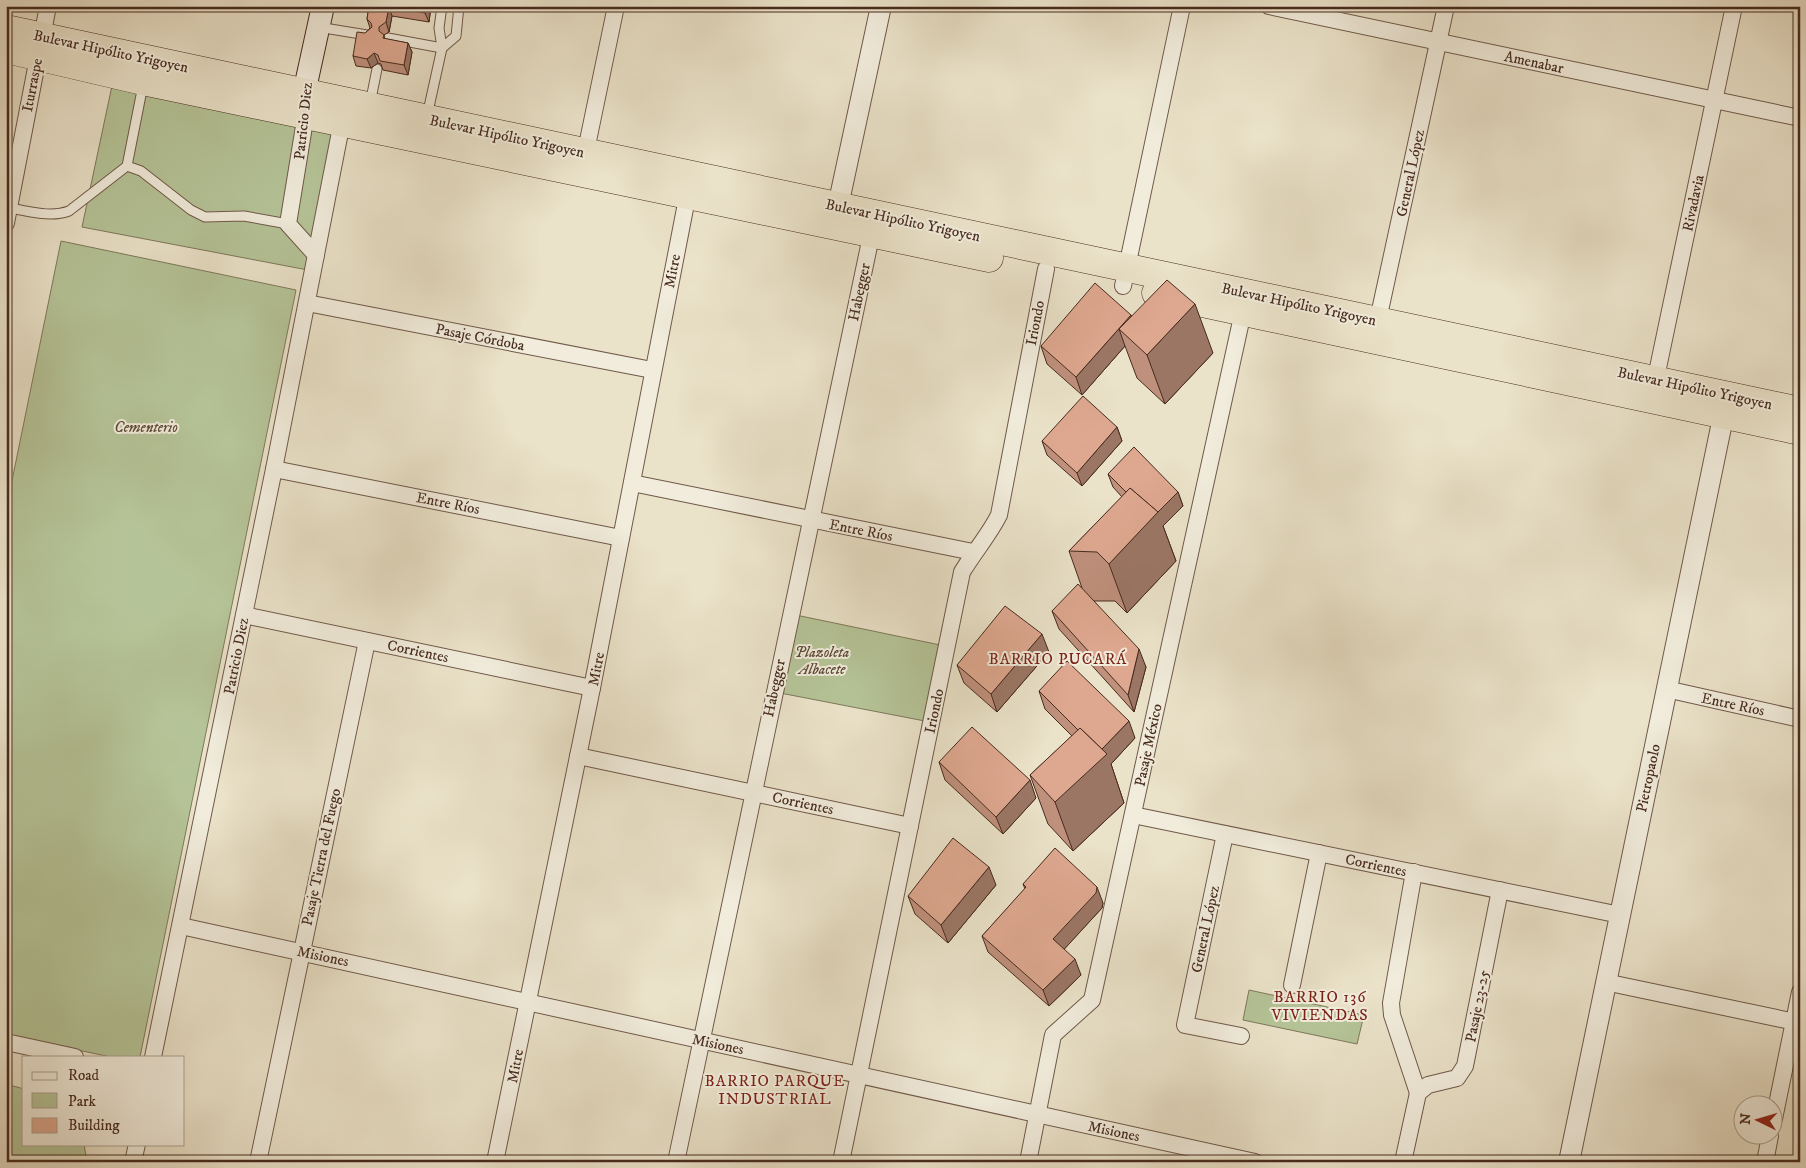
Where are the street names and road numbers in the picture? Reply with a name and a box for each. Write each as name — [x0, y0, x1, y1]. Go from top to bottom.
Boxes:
street label: Bulevar Hipólito Yrigoyen — [32, 26, 190, 77]
street label: Amenabar — [1502, 47, 1566, 78]
street label: Iturraspe — [18, 57, 47, 114]
street label: Patricio Diez — [290, 81, 317, 161]
street label: Bulevar Hipólito Yrigoyen — [428, 111, 586, 162]
street label: General López — [1392, 127, 1429, 218]
street label: Rivadavia — [1678, 172, 1709, 233]
street label: Bulevar Hipólito Yrigoyen — [824, 195, 982, 246]
street label: Mitre — [660, 253, 685, 290]
street label: Habegger — [844, 261, 875, 323]
street label: Bulevar Hipólito Yrigoyen — [1220, 279, 1378, 330]
street label: Iriondo — [1022, 299, 1049, 347]
street label: Pasaje Córdoba — [434, 320, 527, 356]
street label: Bulevar Hipólito Yrigoyen — [1616, 363, 1774, 414]
street label: Entre Ríos — [415, 488, 481, 519]
street label: Entre Ríos — [828, 515, 894, 546]
street label: Patricio Diez — [220, 616, 253, 696]
street label: Corrientes — [385, 636, 450, 667]
street label: Mitre — [584, 651, 609, 688]
street label: Habegger — [759, 657, 790, 719]
street label: Iriondo — [920, 687, 949, 735]
street label: Entre Ríos — [1699, 689, 1766, 720]
street label: Pasaje México — [1130, 702, 1167, 788]
street label: Pietropaolo — [1632, 742, 1665, 814]
street label: Pasaje Tierra del Fuego — [298, 787, 345, 927]
street label: Corrientes — [770, 788, 835, 819]
street label: Corrientes — [1343, 850, 1408, 881]
street label: General López — [1187, 883, 1224, 974]
street label: Misiones — [295, 942, 351, 971]
street label: Pasaje 23-25 — [1461, 968, 1494, 1044]
street label: Misiones — [690, 1030, 746, 1059]
street label: Mitre — [503, 1048, 528, 1085]
street label: Misiones — [1086, 1117, 1142, 1146]

